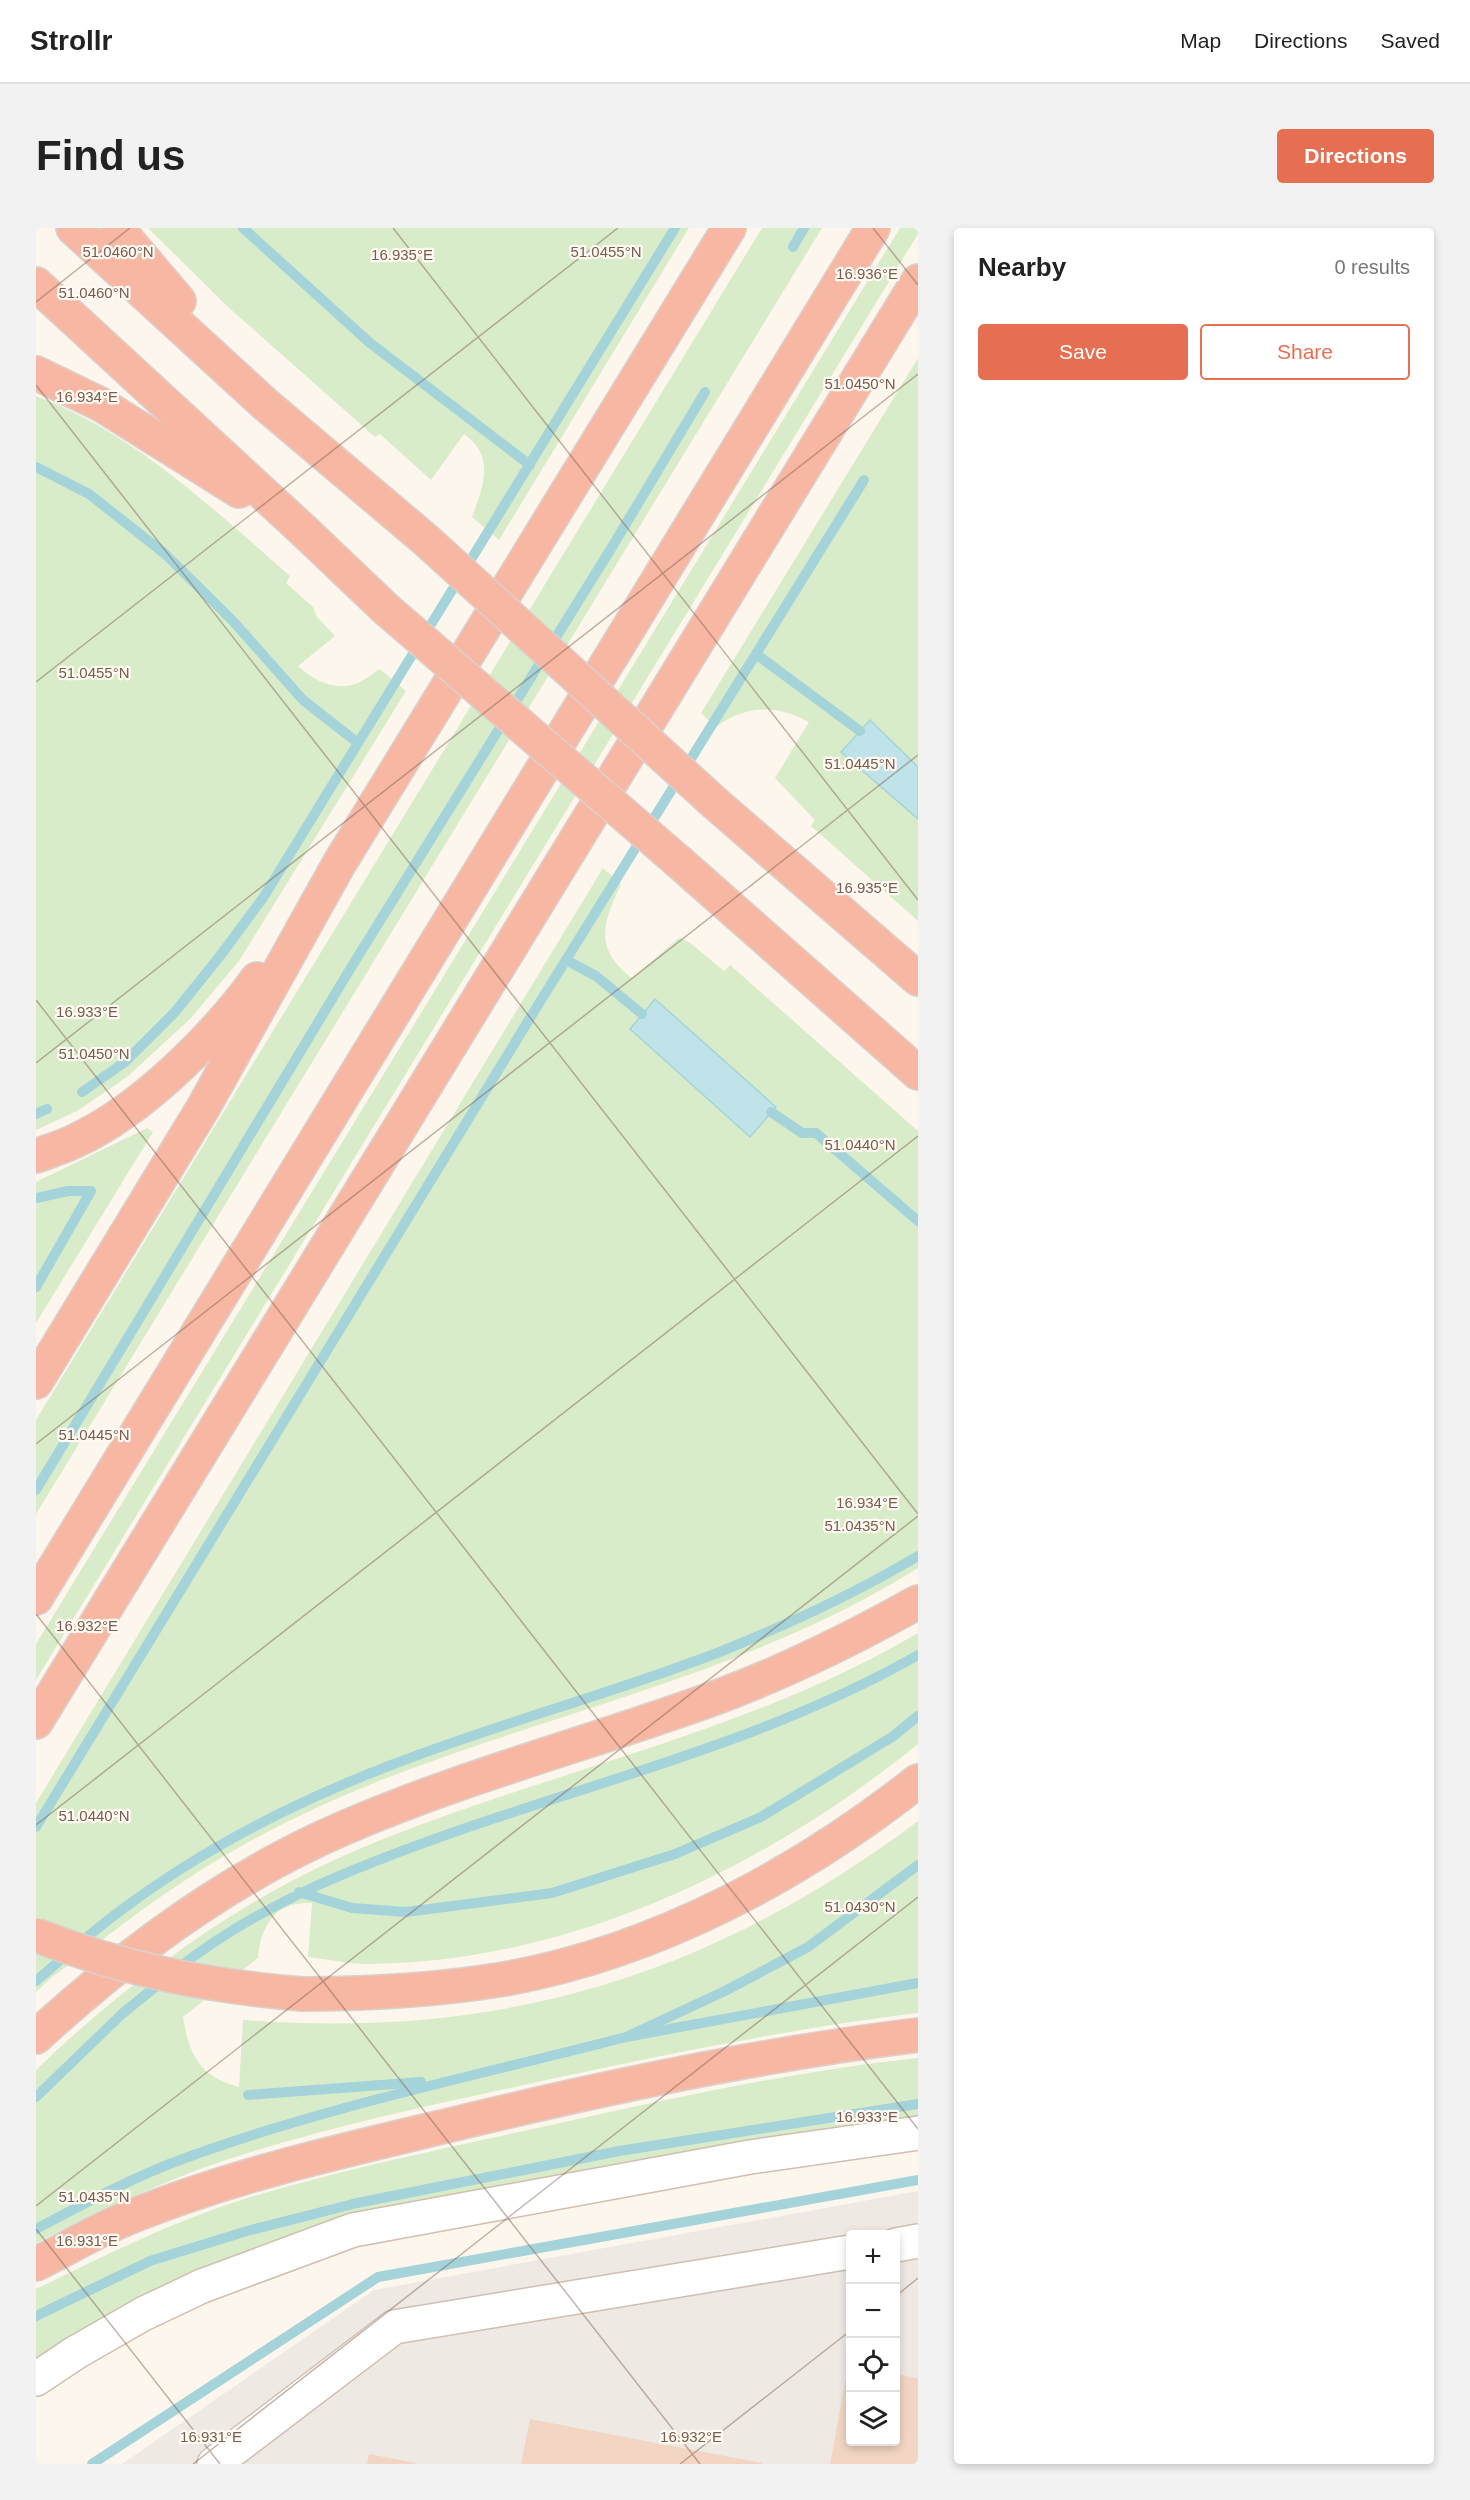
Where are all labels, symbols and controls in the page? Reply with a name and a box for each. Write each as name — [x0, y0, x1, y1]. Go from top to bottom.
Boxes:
text: Strollr — [30, 25, 112, 56]
text: Map — [1180, 29, 1221, 52]
text: Directions — [1254, 29, 1347, 52]
text: Saved — [1380, 29, 1440, 52]
button: Directions — [1277, 129, 1434, 183]
text: Find us — [36, 132, 185, 179]
text: 51.0460°N — [82, 243, 154, 260]
text: 51.0455°N — [570, 243, 642, 260]
text: 16.935°E — [371, 246, 433, 263]
text: Nearby — [978, 252, 1066, 282]
text: 0 results — [1334, 256, 1410, 278]
text: 16.936°E — [836, 265, 898, 282]
text: 51.0460°N — [58, 284, 130, 301]
button: Save — [978, 324, 1188, 380]
button: Share — [1200, 324, 1410, 380]
text: 51.0450°N — [824, 375, 896, 392]
text: 16.934°E — [56, 388, 118, 405]
text: 51.0455°N — [58, 664, 130, 681]
text: 51.0445°N — [824, 755, 896, 772]
text: 16.935°E — [836, 879, 898, 896]
text: 16.933°E — [56, 1003, 118, 1020]
text: 51.0450°N — [58, 1045, 130, 1062]
text: 51.0440°N — [824, 1136, 896, 1153]
text: 51.0445°N — [58, 1426, 130, 1443]
text: 16.934°E — [836, 1494, 898, 1511]
text: 51.0435°N — [824, 1517, 896, 1534]
text: 16.932°E — [56, 1617, 118, 1634]
text: 51.0440°N — [58, 1807, 130, 1824]
text: 51.0430°N — [824, 1898, 896, 1915]
text: 16.933°E — [836, 2108, 898, 2125]
text: 51.0435°N — [58, 2188, 130, 2205]
map controls — [846, 2230, 900, 2446]
button: + — [846, 2230, 900, 2284]
text: 16.931°E — [56, 2232, 118, 2249]
button: − — [846, 2284, 900, 2338]
button: locate — [846, 2338, 900, 2392]
button: layers — [846, 2392, 900, 2446]
text: 16.931°E — [180, 2428, 242, 2445]
text: 16.932°E — [660, 2428, 722, 2445]

